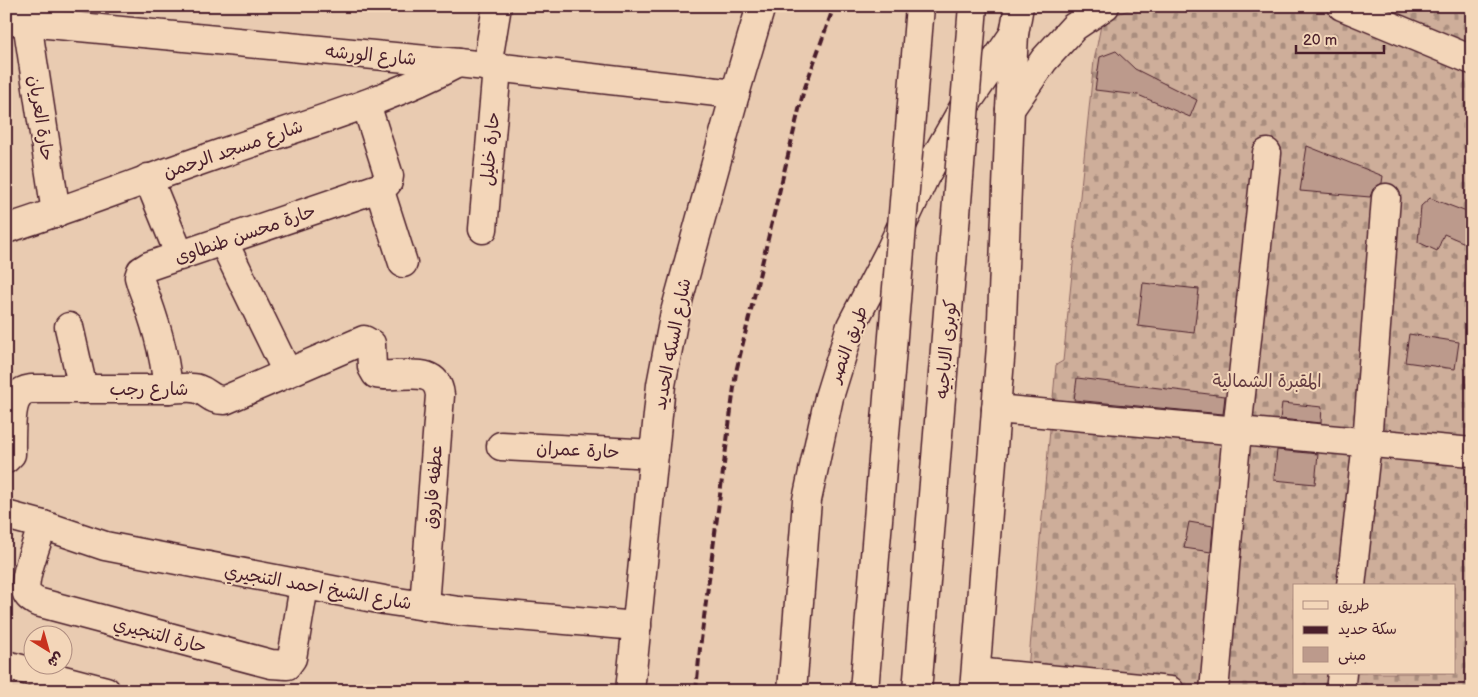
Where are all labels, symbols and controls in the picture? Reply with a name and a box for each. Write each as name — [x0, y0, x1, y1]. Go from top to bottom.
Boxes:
scale bar — [1296, 22, 1383, 54]
text: 20 m — [1303, 31, 1337, 50]
street label: شارع الورشه — [324, 41, 417, 71]
street label: حارة العريان — [23, 74, 58, 162]
street label: حارة خليل — [477, 111, 504, 187]
street label: شارع مسجد الرحمن — [161, 116, 306, 184]
street label: حارة محسن طنطاوى — [172, 200, 319, 268]
street label: شارع السكه الحديد — [649, 276, 697, 412]
street label: كوبرى الاباجيه — [932, 298, 962, 400]
street label: طريق النصر — [824, 303, 873, 387]
park label: المقبرة الشمالية — [1212, 371, 1322, 392]
street label: شارع رجب — [110, 379, 188, 401]
street label: حارة عمران — [536, 438, 620, 463]
street label: عطفه فاروق — [420, 444, 447, 530]
street label: شارع الشيخ احمد التنجيري — [222, 561, 413, 616]
legend — [1293, 584, 1456, 674]
text: طريق — [1338, 596, 1370, 615]
street label: حارة التنجيري — [110, 613, 209, 660]
text: سكة حديد — [1338, 620, 1397, 639]
north arrow — [22, 624, 72, 674]
text: مبنى — [1338, 646, 1366, 665]
text: ش — [44, 649, 67, 671]

